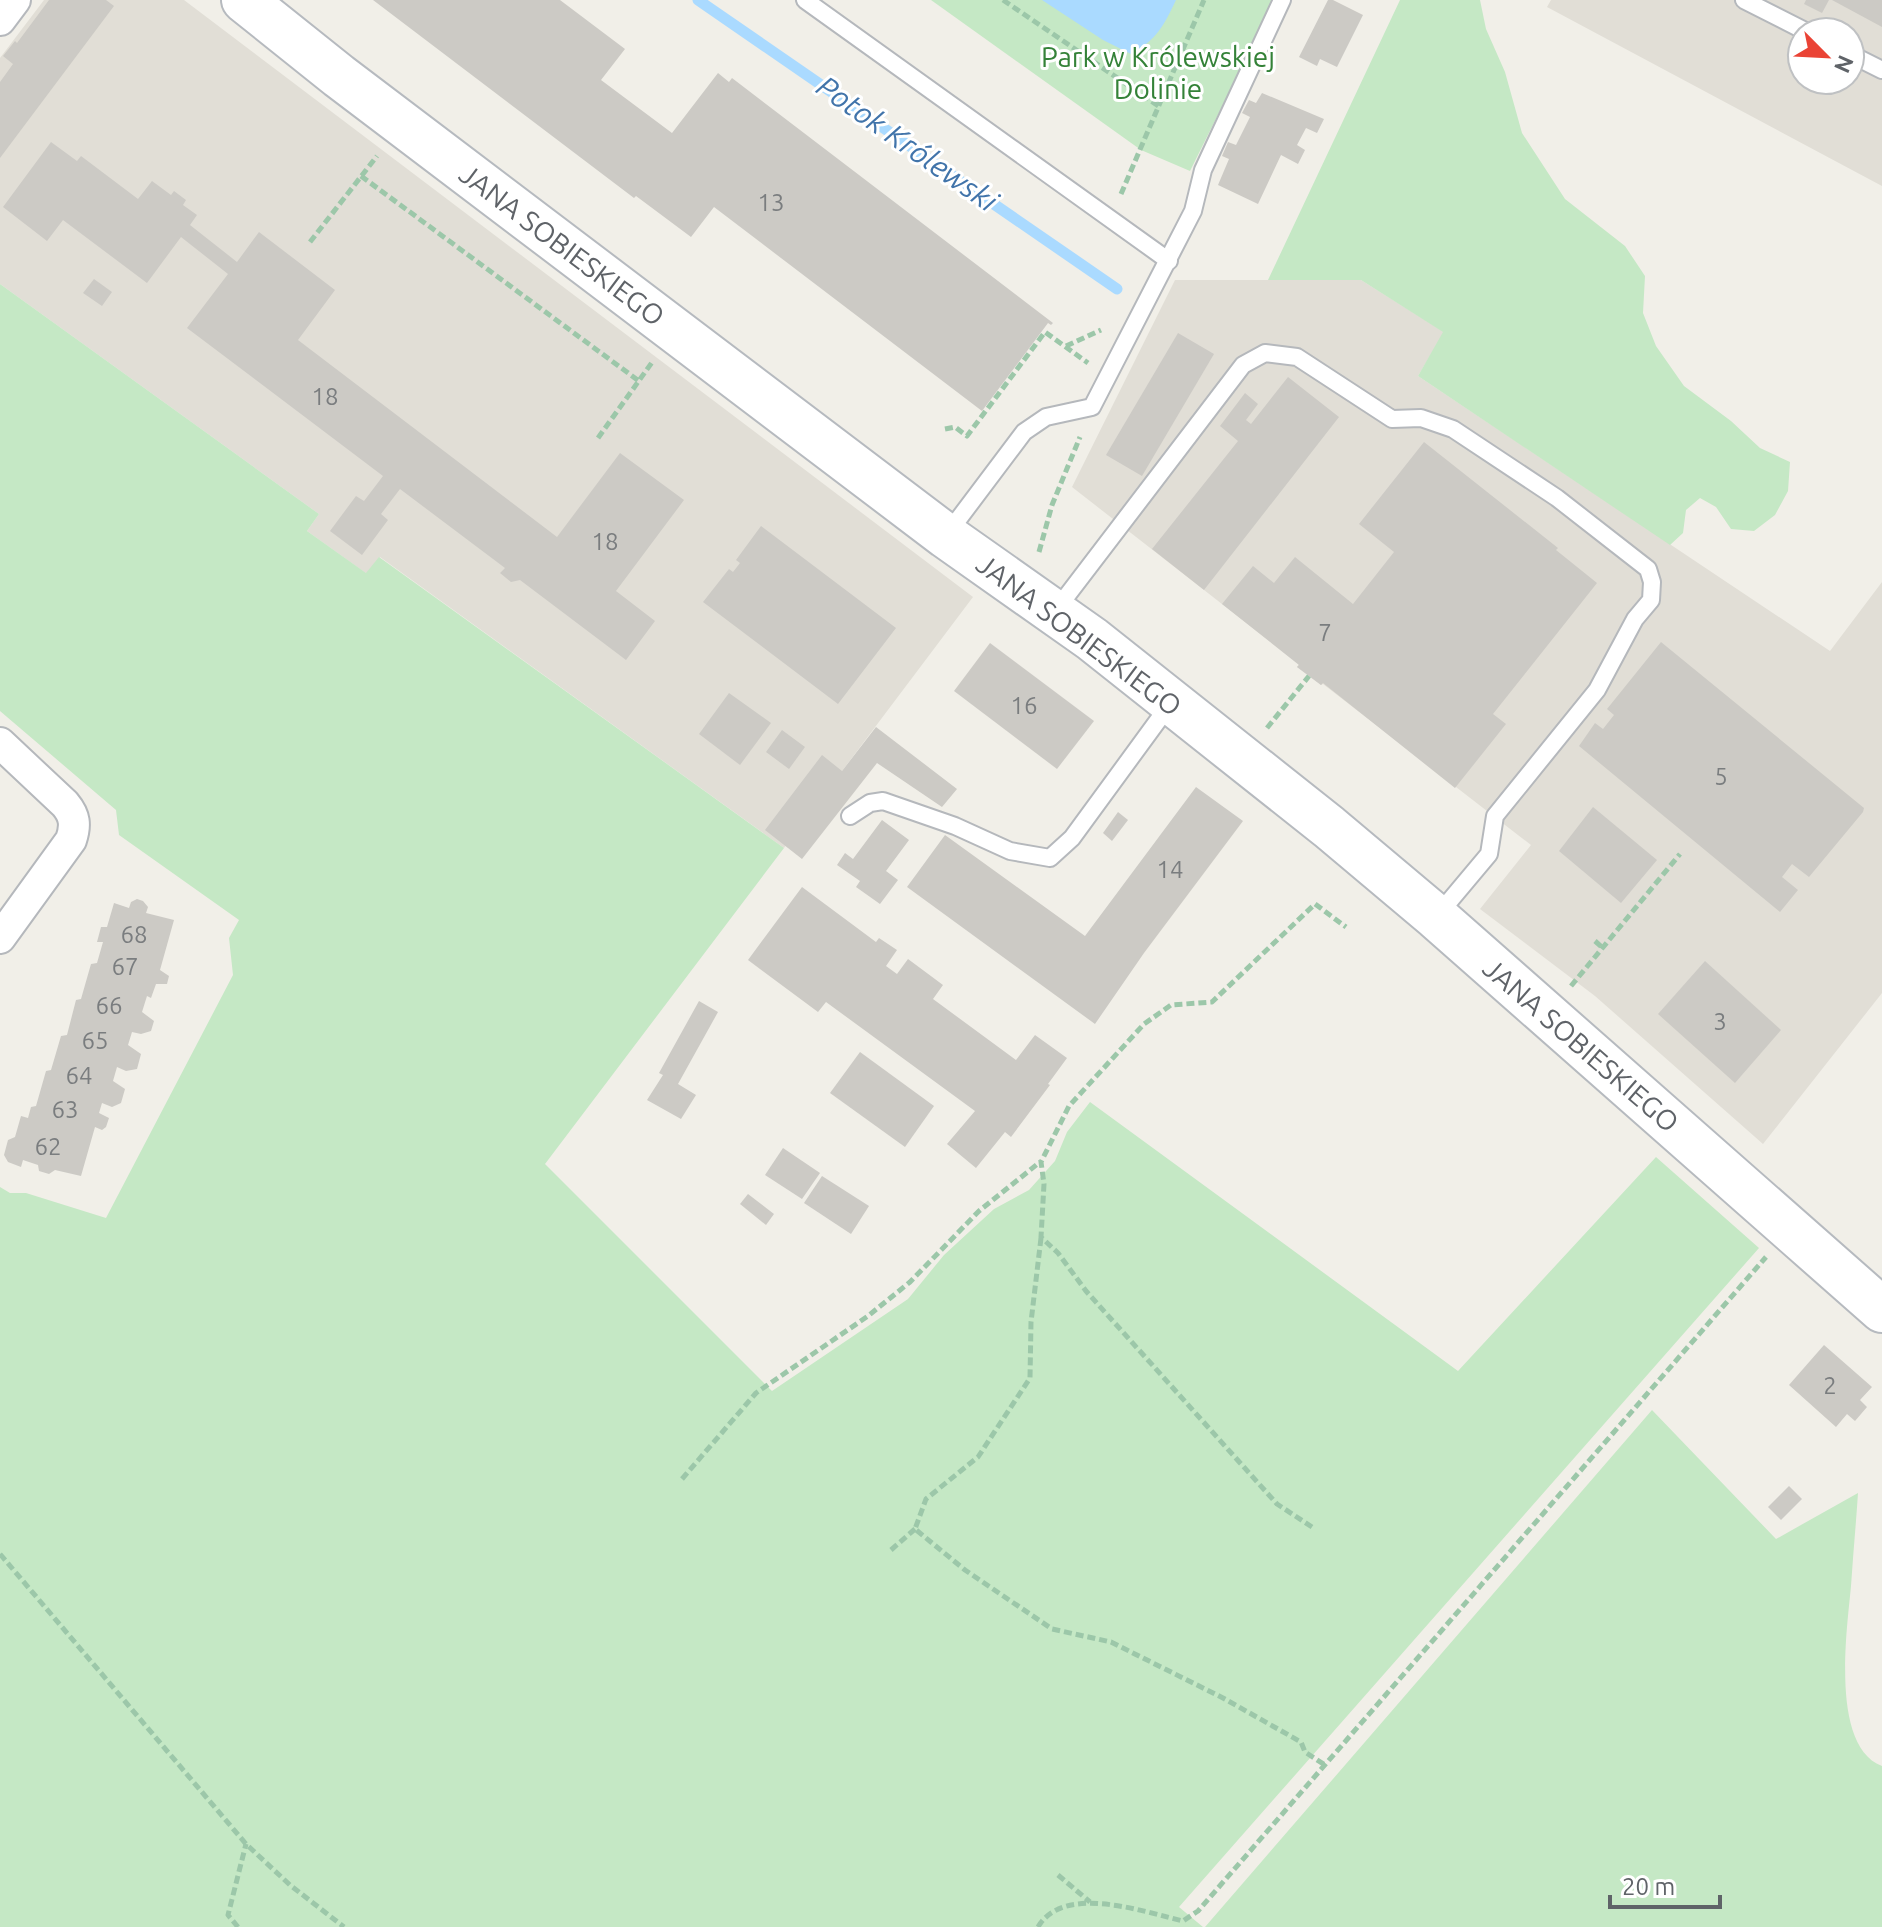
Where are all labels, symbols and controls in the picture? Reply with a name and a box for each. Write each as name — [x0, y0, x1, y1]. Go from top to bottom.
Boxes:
north arrow — [1786, 16, 1866, 96]
park label: Park w Królewskiej Dolinie — [1041, 41, 1275, 104]
text: N — [1830, 52, 1859, 77]
water label: Potok Królewski — [811, 68, 1006, 219]
street label: JANA SOBIESKIEGO — [454, 158, 671, 332]
house number: 13 — [757, 189, 785, 216]
house number: 18 — [311, 383, 339, 410]
house number: 18 — [591, 528, 619, 555]
street label: JANA SOBIESKIEGO — [971, 548, 1188, 722]
house number: 7 — [1318, 619, 1332, 646]
house number: 16 — [1010, 692, 1038, 719]
house number: 5 — [1714, 763, 1728, 790]
house number: 14 — [1156, 856, 1184, 883]
house number: 68 — [120, 921, 148, 948]
street label: JANA SOBIESKIEGO — [1478, 952, 1685, 1138]
house number: 67 — [111, 953, 139, 980]
house number: 66 — [95, 992, 123, 1019]
house number: 3 — [1713, 1008, 1727, 1035]
house number: 65 — [81, 1027, 109, 1054]
house number: 64 — [65, 1062, 93, 1089]
house number: 63 — [51, 1096, 79, 1123]
house number: 62 — [34, 1133, 62, 1160]
house number: 2 — [1823, 1372, 1837, 1399]
scale bar — [1610, 1859, 1720, 1909]
text: 20 m — [1622, 1873, 1675, 1900]

